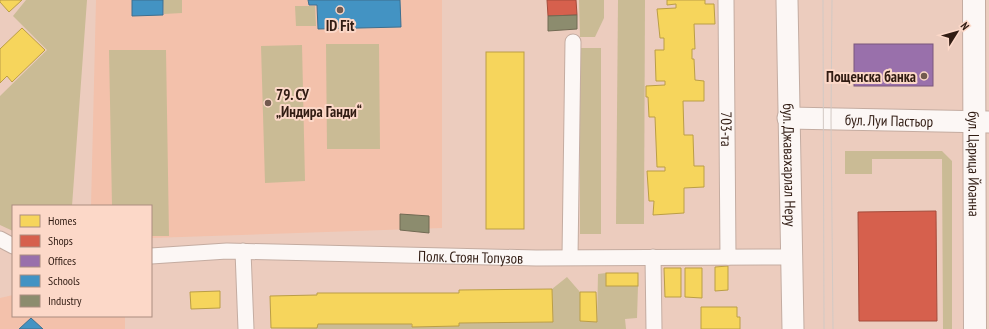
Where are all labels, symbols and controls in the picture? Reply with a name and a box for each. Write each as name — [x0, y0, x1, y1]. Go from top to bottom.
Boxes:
marker: ID Fit — [335, 5, 345, 15]
north arrow — [937, 12, 977, 52]
place label: ID Fit — [326, 16, 355, 35]
text: N — [958, 19, 972, 33]
place label: Пощенска банка — [826, 67, 916, 86]
marker: Пощенска банка — [919, 71, 929, 81]
place label: 79. СУ „Индира Ганди“ — [276, 85, 362, 121]
marker: 79. СУ „Индира Ганди“ — [263, 98, 273, 108]
street label: бул. Джавахарлал Неру — [779, 103, 801, 227]
street label: бул. Луи Пастьор — [845, 110, 933, 130]
street label: 703-та — [717, 111, 737, 147]
street label: бул. Царица Йоанна — [965, 111, 984, 217]
legend — [12, 205, 152, 317]
text: Homes — [48, 213, 76, 228]
text: Shops — [48, 233, 73, 248]
street label: Полк. Стоян Топузов — [418, 246, 524, 267]
text: Offices — [48, 253, 76, 268]
text: Schools — [48, 273, 80, 288]
text: Industry — [48, 293, 82, 308]

